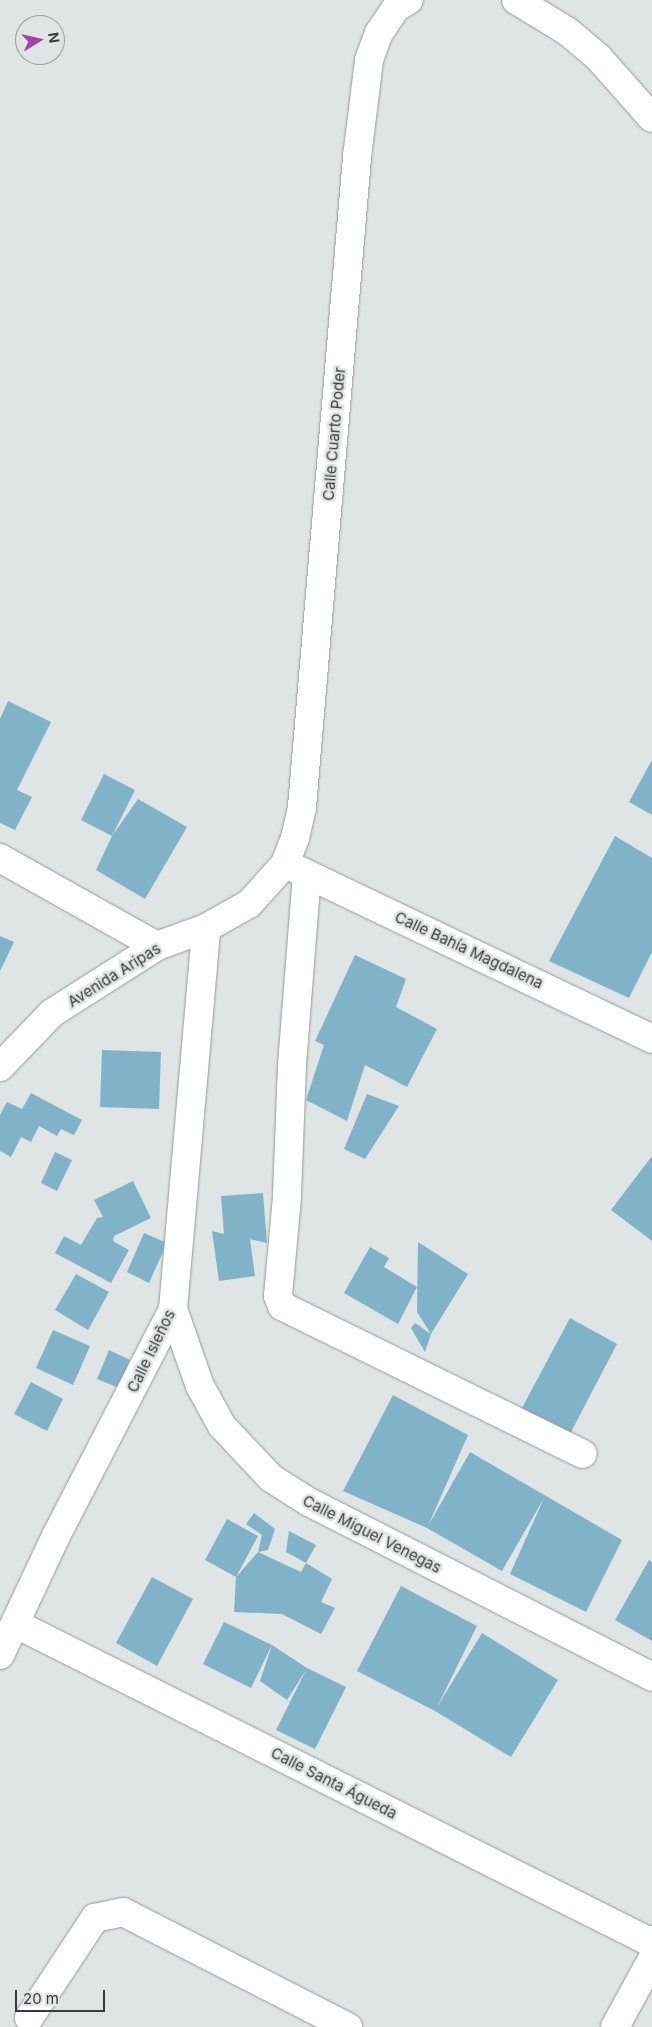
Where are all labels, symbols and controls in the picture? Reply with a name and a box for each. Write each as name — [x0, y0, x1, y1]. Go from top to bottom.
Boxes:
north arrow — [15, 15, 65, 65]
text: N — [45, 31, 64, 44]
street label: Calle Cuarto Poder — [319, 367, 349, 501]
street label: Calle Bahía Magdalena — [392, 908, 546, 992]
street label: Avenida Aripas — [64, 939, 164, 1011]
street label: Calle Isleños — [123, 1307, 179, 1395]
street label: Calle Miguel Venegas — [300, 1491, 444, 1577]
street label: Calle Santa Águeda — [268, 1743, 400, 1823]
scale bar — [18, 1980, 108, 2012]
text: 20 m — [23, 1989, 59, 2008]

